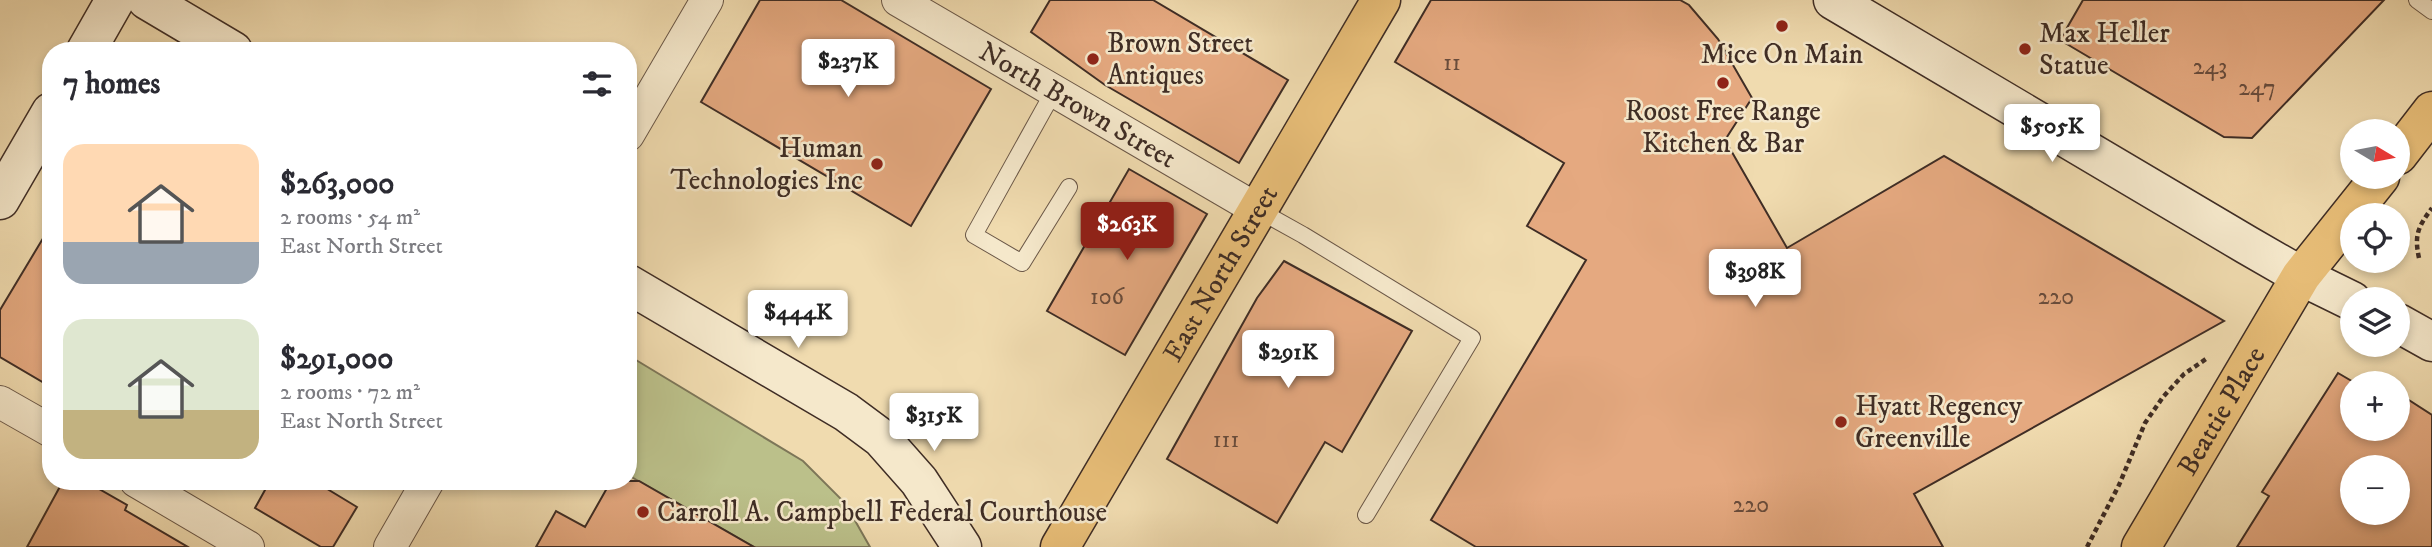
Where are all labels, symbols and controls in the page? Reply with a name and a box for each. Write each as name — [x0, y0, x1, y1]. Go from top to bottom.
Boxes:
place label: Max Heller Statue — [2039, 16, 2170, 83]
marker: Mice On Main — [1774, 18, 1790, 34]
place label: Brown Street Antiques — [1107, 26, 1253, 93]
street label: North Brown Street — [973, 34, 1183, 176]
place label: Mice On Main — [1701, 37, 1864, 72]
pin: $237K — [799, 40, 897, 99]
marker: Max Heller Statue — [2017, 41, 2033, 57]
text: $237K — [818, 47, 878, 76]
house number: 11 — [1443, 48, 1461, 78]
marker: Brown Street Antiques — [1085, 51, 1101, 67]
house number: 243 — [2193, 52, 2227, 82]
icon: filters — [578, 65, 616, 103]
text: 7 homes — [63, 66, 160, 103]
house number: 247 — [2238, 73, 2276, 103]
marker: Roost Free Range Kitchen & Bar — [1715, 75, 1731, 91]
place label: Roost Free Range Kitchen & Bar — [1625, 94, 1821, 161]
pin: $505K — [2003, 104, 2101, 164]
text: $505K — [2020, 112, 2084, 141]
north arrow — [2340, 119, 2410, 189]
map controls — [2340, 119, 2410, 525]
place label: Human Technologies Inc — [670, 131, 863, 198]
marker: Human Technologies Inc — [869, 156, 885, 172]
text: $263,000 — [280, 166, 394, 203]
icon: home — [119, 172, 203, 256]
street label: East North Street — [1155, 179, 1286, 368]
pin: $263K — [1078, 202, 1176, 262]
text: 2 rooms · 54 m² — [280, 203, 420, 232]
button: locate — [2340, 203, 2410, 273]
text: $263K — [1097, 210, 1157, 239]
text: East North Street — [280, 232, 443, 261]
pin: $398K — [1706, 250, 1804, 309]
text: $398K — [1725, 257, 1785, 286]
house number: 106 — [1090, 282, 1126, 312]
house number: 220 — [2038, 282, 2074, 312]
button: layers — [2340, 287, 2410, 357]
pin: $444K — [749, 290, 847, 350]
text: $444K — [764, 298, 832, 327]
pin: $291K — [1239, 330, 1337, 390]
text: $291K — [1258, 338, 1318, 367]
street label: Beattie Place — [2170, 340, 2273, 482]
text: $291,000 — [280, 341, 393, 378]
icon: home — [119, 347, 203, 431]
button: + — [2340, 371, 2410, 441]
text: 2 rooms · 72 m² — [280, 378, 420, 407]
place label: Hyatt Regency Greenville — [1855, 389, 2023, 456]
pin: $315K — [885, 393, 983, 453]
text: $315K — [905, 401, 963, 430]
text: East North Street — [280, 407, 443, 436]
marker: Hyatt Regency Greenville — [1833, 414, 1849, 430]
house number: 111 — [1213, 425, 1239, 455]
button: − — [2340, 455, 2410, 525]
house number: 220 — [1733, 490, 1769, 520]
place label: Carroll A. Campbell Federal Courthouse — [657, 495, 1107, 530]
marker: Carroll A. Campbell Federal Courthouse — [635, 504, 651, 520]

